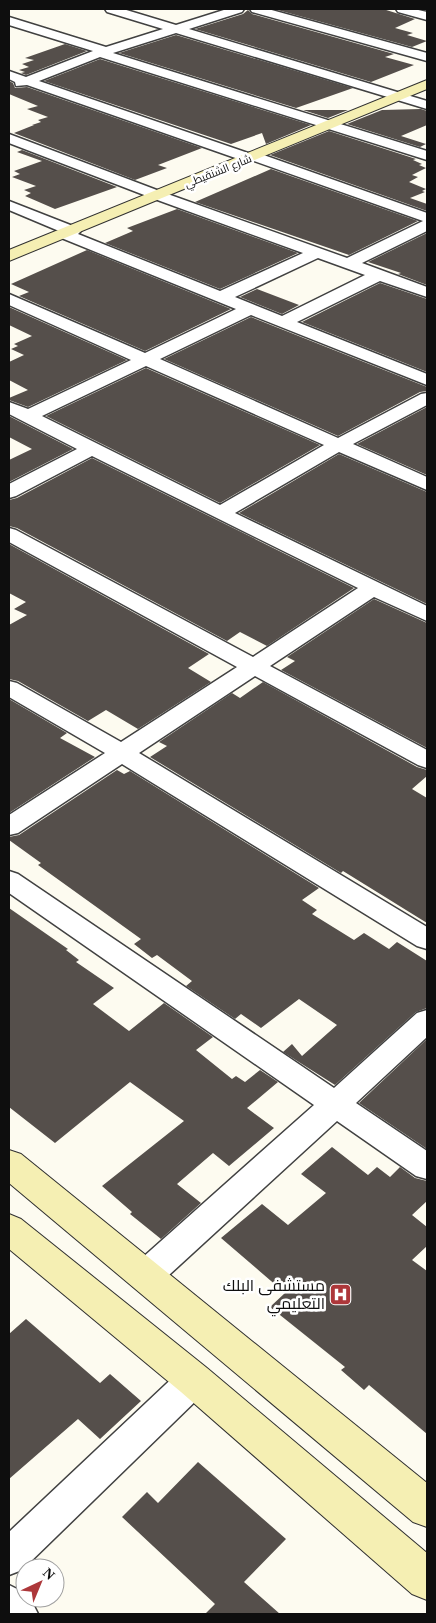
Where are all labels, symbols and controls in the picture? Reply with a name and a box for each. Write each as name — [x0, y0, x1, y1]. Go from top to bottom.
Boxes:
street label: شارع الشنقيطي — [183, 152, 254, 193]
place label: مستشفى البلك التعليمي — [223, 1277, 325, 1317]
hospital icon: مستشفى البلك التعليمي — [329, 1282, 353, 1306]
north arrow — [15, 1558, 65, 1608]
text: N — [40, 1565, 58, 1583]

